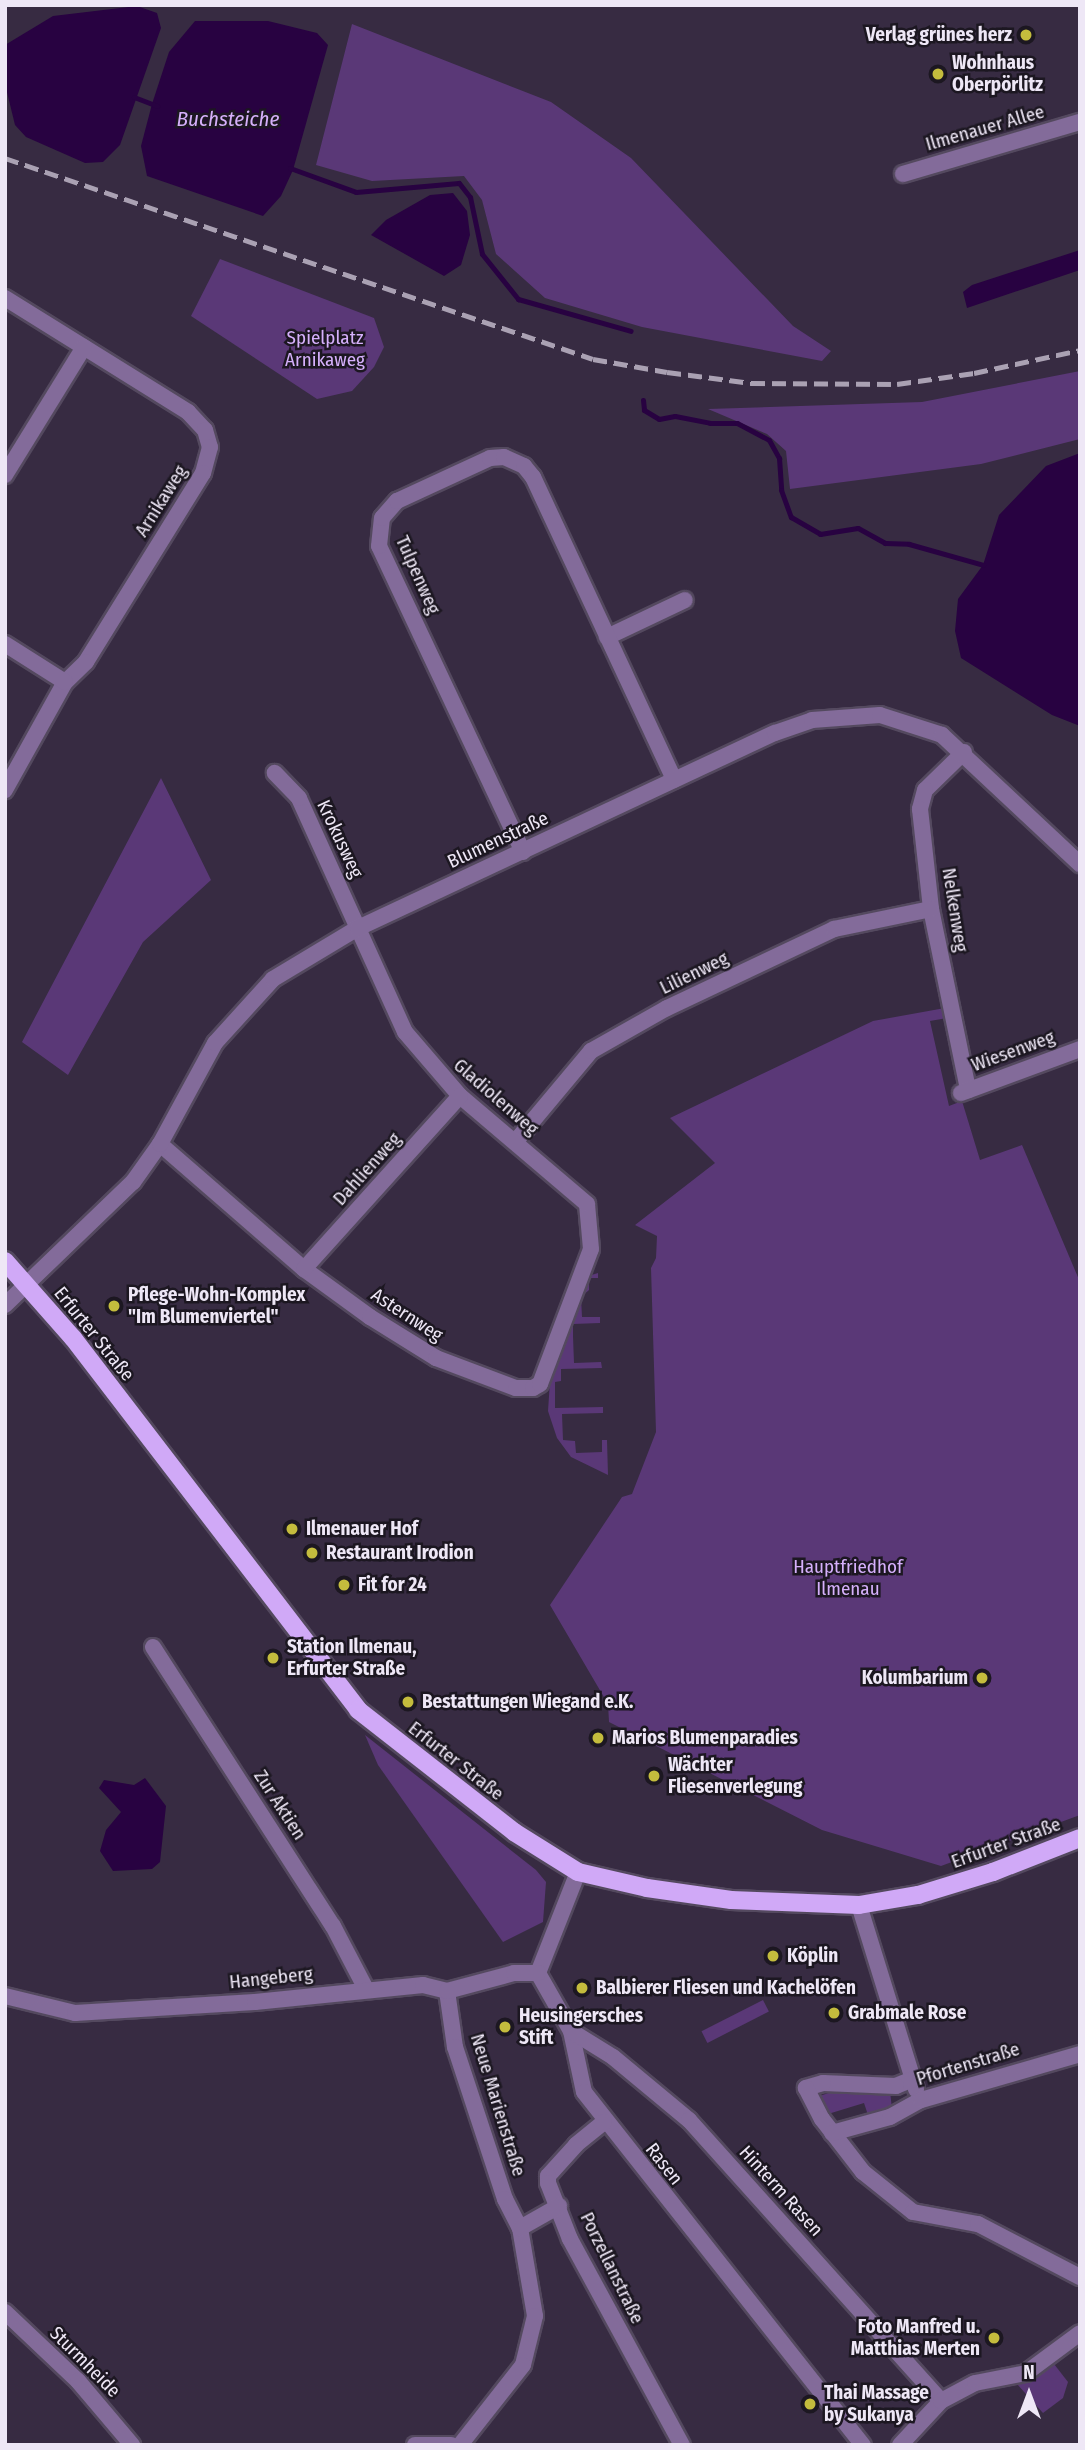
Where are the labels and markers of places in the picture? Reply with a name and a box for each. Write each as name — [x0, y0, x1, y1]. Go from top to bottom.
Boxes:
place label: Verlag grünes herz — [866, 24, 1012, 46]
marker: Verlag grünes herz — [1018, 27, 1034, 43]
place label: Wohnhaus Oberpörlitz — [952, 52, 1043, 96]
marker: Wohnhaus Oberpörlitz — [930, 66, 946, 82]
place label: Pflege-Wohn-Komplex "Im Blumenviertel" — [128, 1284, 305, 1328]
marker: Pflege-Wohn-Komplex "Im Blumenviertel" — [106, 1298, 122, 1314]
place label: Ilmenauer Hof — [306, 1518, 418, 1540]
marker: Ilmenauer Hof — [284, 1521, 300, 1537]
place label: Restaurant Irodion — [326, 1542, 474, 1564]
marker: Restaurant Irodion — [304, 1545, 320, 1561]
place label: Fit for 24 — [358, 1574, 427, 1596]
marker: Fit for 24 — [336, 1577, 352, 1593]
place label: Station Ilmenau, Erfurter Straße — [287, 1636, 416, 1680]
marker: Station Ilmenau, Erfurter Straße — [265, 1650, 281, 1666]
place label: Kolumbarium — [862, 1667, 968, 1689]
marker: Kolumbarium — [974, 1670, 990, 1686]
place label: Bestattungen Wiegand e.K. — [422, 1691, 633, 1713]
marker: Bestattungen Wiegand e.K. — [400, 1694, 416, 1710]
place label: Marios Blumenparadies — [612, 1727, 798, 1749]
marker: Marios Blumenparadies — [590, 1730, 606, 1746]
place label: Wächter Fliesenverlegung — [668, 1754, 802, 1798]
marker: Wächter Fliesenverlegung — [646, 1768, 662, 1784]
place label: Köplin — [787, 1945, 838, 1967]
marker: Köplin — [765, 1948, 781, 1964]
place label: Balbierer Fliesen und Kachelöfen — [596, 1977, 856, 1999]
marker: Balbierer Fliesen und Kachelöfen — [574, 1980, 590, 1996]
place label: Grabmale Rose — [848, 2002, 966, 2024]
place label: Heusingersches Stift — [519, 2005, 643, 2049]
marker: Grabmale Rose — [826, 2005, 842, 2021]
marker: Heusingersches Stift — [497, 2019, 513, 2035]
place label: Foto Manfred u. Matthias Merten — [851, 2316, 980, 2360]
marker: Foto Manfred u. Matthias Merten — [986, 2330, 1002, 2346]
place label: Thai Massage by Sukanya — [824, 2382, 929, 2426]
marker: Thai Massage by Sukanya — [802, 2396, 818, 2412]

